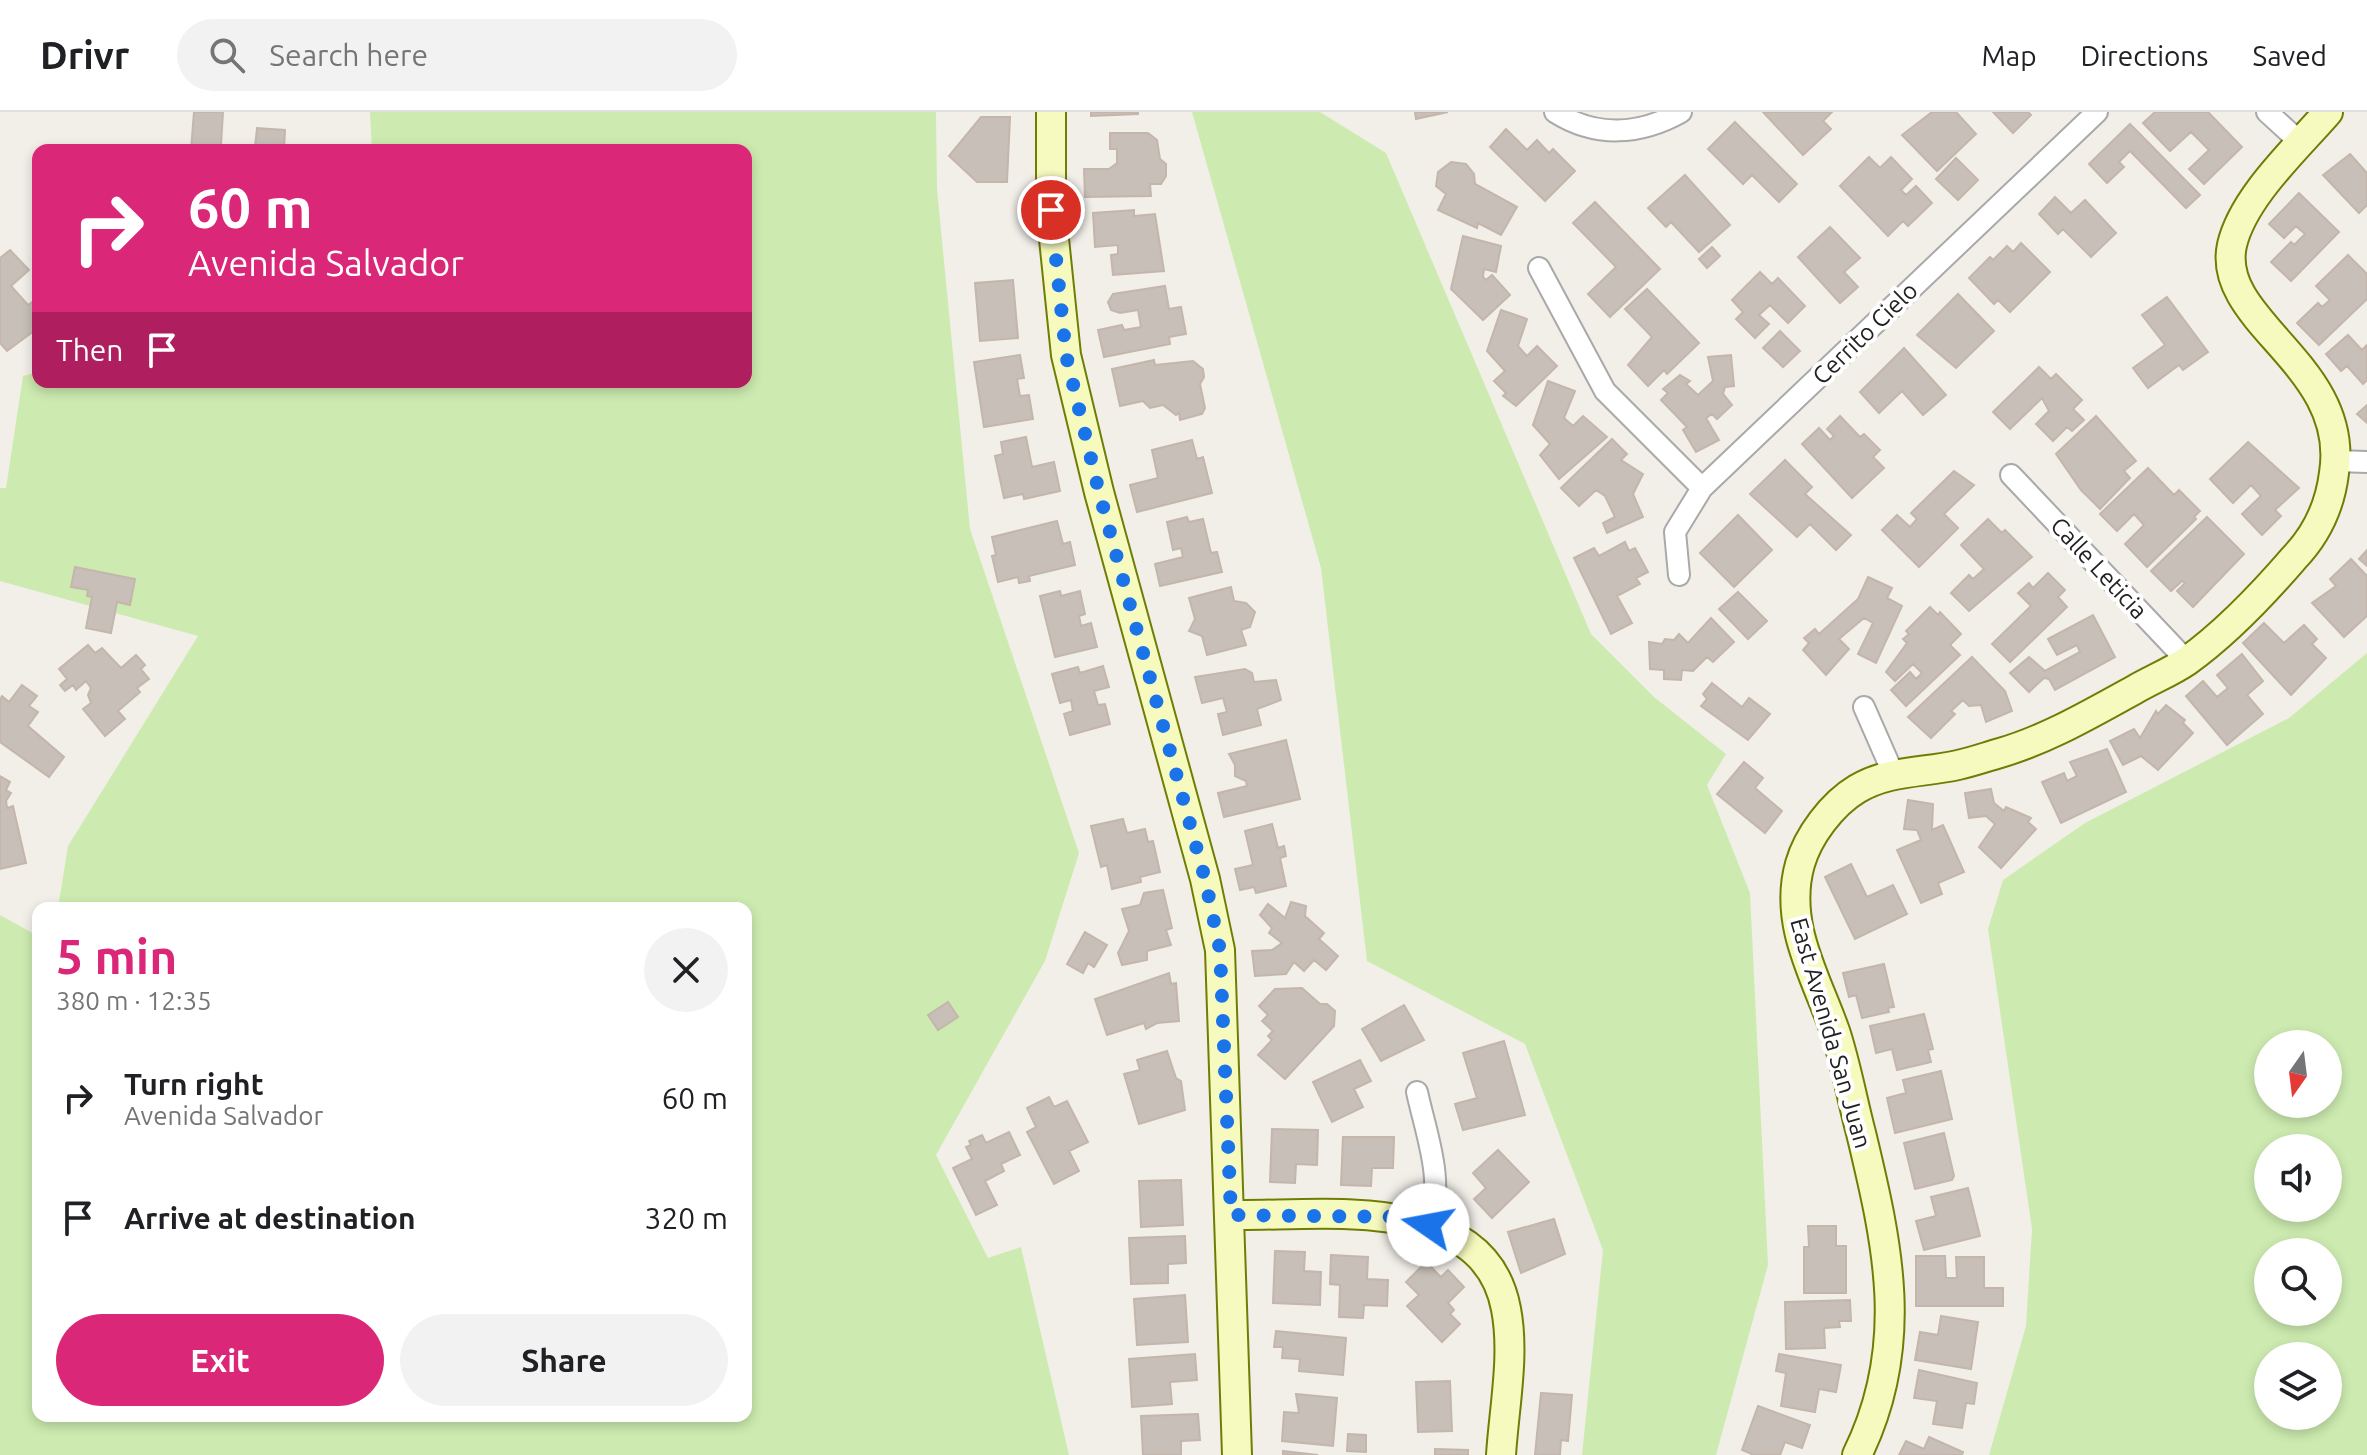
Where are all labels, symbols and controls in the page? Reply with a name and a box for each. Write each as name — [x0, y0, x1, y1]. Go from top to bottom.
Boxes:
search box — [177, 19, 737, 91]
icon: search — [205, 33, 249, 77]
text: Drivr — [40, 34, 129, 76]
text: Search here — [269, 38, 428, 72]
text: Map — [1981, 40, 2037, 71]
text: Directions — [2081, 40, 2208, 71]
text: Saved — [2252, 40, 2327, 71]
icon: right — [56, 176, 160, 280]
text: 60 m — [188, 176, 313, 239]
pin — [1017, 176, 1085, 244]
icon: arrive — [1029, 188, 1073, 232]
text: Avenida Salvador — [188, 242, 464, 283]
street label: Cerrito Cielo — [1807, 276, 1923, 390]
icon: arrive — [140, 328, 184, 372]
text: Then — [56, 333, 124, 367]
street label: Calle Leticia — [2045, 512, 2153, 624]
street label: East Avenida San Juan — [1785, 915, 1877, 1151]
button: close — [644, 928, 728, 1012]
text: 5 min — [56, 929, 177, 983]
text: 380 m · 12:35 — [56, 986, 212, 1015]
north arrow — [2254, 1030, 2342, 1118]
map controls — [2254, 1030, 2342, 1430]
text: Turn right — [124, 1067, 264, 1101]
icon: right — [56, 1076, 100, 1120]
text: 60 m — [661, 1081, 728, 1115]
text: Avenida Salvador — [124, 1101, 323, 1130]
button: sound — [2254, 1134, 2342, 1222]
position arrow — [1386, 1183, 1470, 1267]
icon: arrive — [56, 1196, 100, 1240]
text: Arrive at destination — [124, 1201, 416, 1235]
text: 320 m — [644, 1201, 728, 1235]
button: search — [2254, 1238, 2342, 1326]
button: Exit — [56, 1314, 384, 1406]
button: Share — [400, 1314, 728, 1406]
button: layers — [2254, 1342, 2342, 1430]

